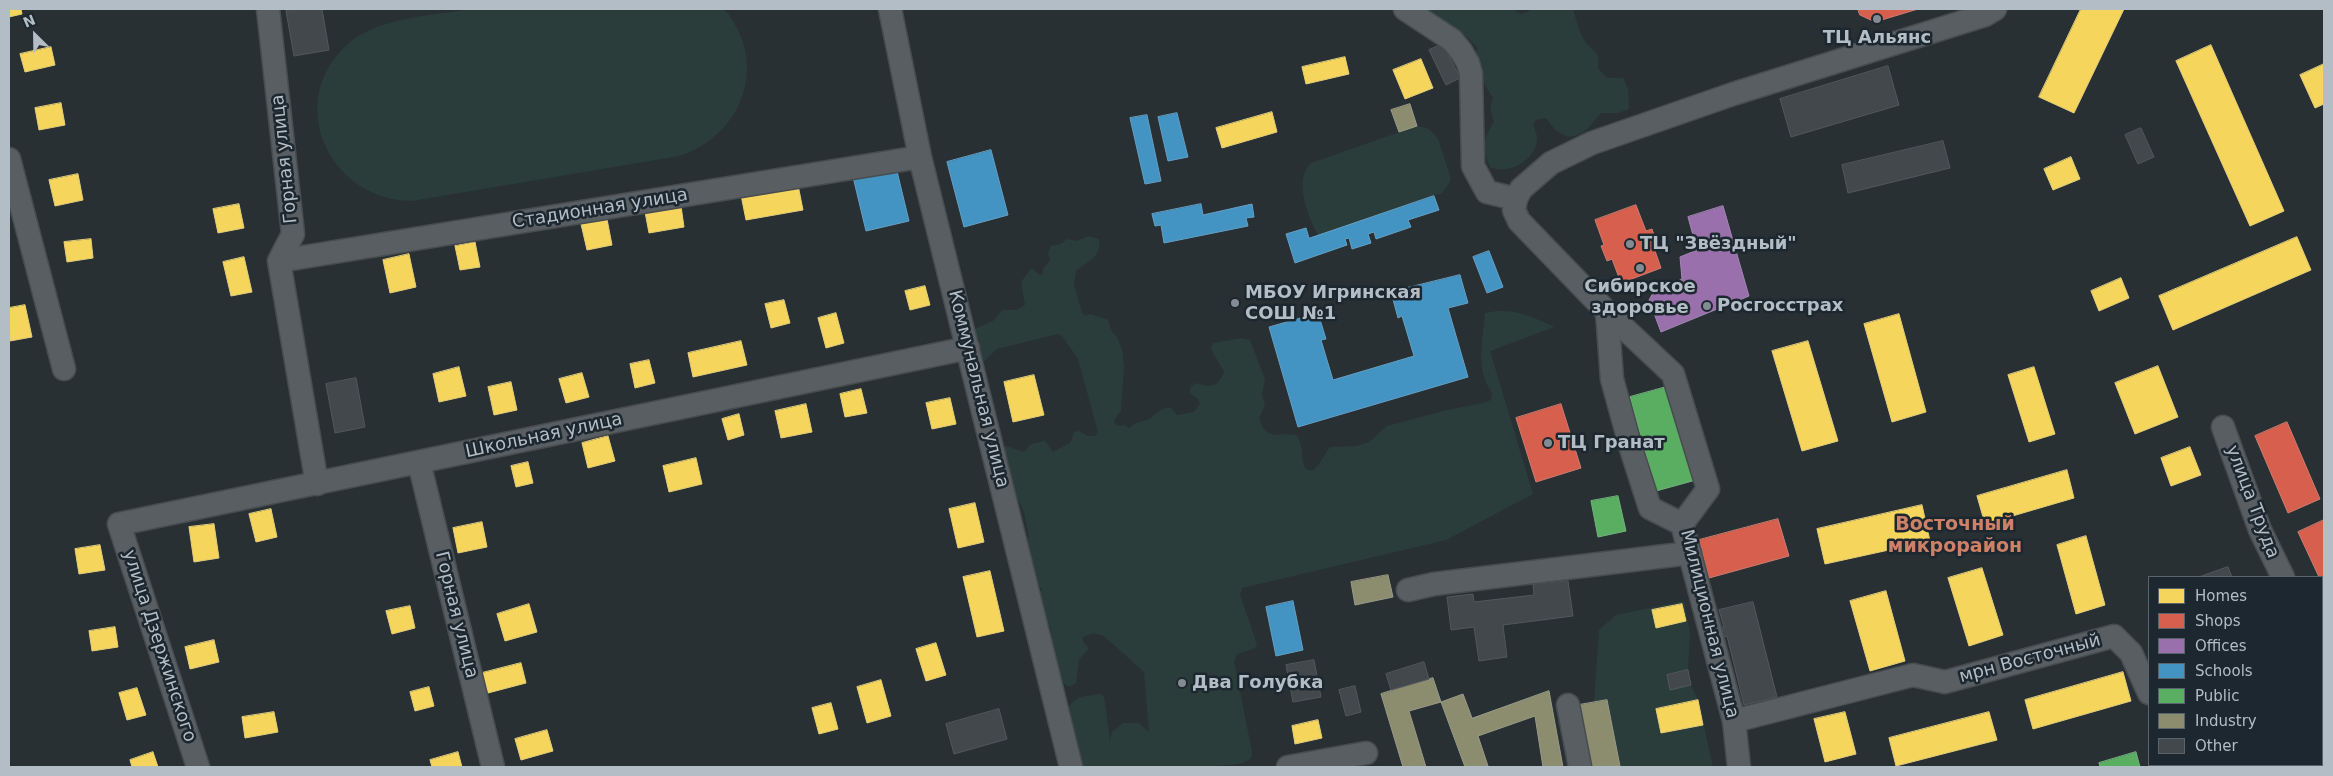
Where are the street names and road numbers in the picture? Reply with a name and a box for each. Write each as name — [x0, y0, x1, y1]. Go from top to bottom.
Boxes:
street label: Горная улица — [267, 93, 303, 225]
street label: Стадионная улица — [511, 184, 689, 234]
street label: Коммунальная улица — [943, 288, 1013, 490]
street label: Школьная улица — [464, 409, 624, 463]
street label: улица Труда — [2221, 442, 2283, 562]
street label: Милиционная улица — [1675, 527, 1743, 721]
street label: улица Дзержинского — [118, 547, 200, 745]
street label: Горная улица — [430, 549, 482, 681]
street label: мрн Восточный — [1957, 630, 2103, 688]

